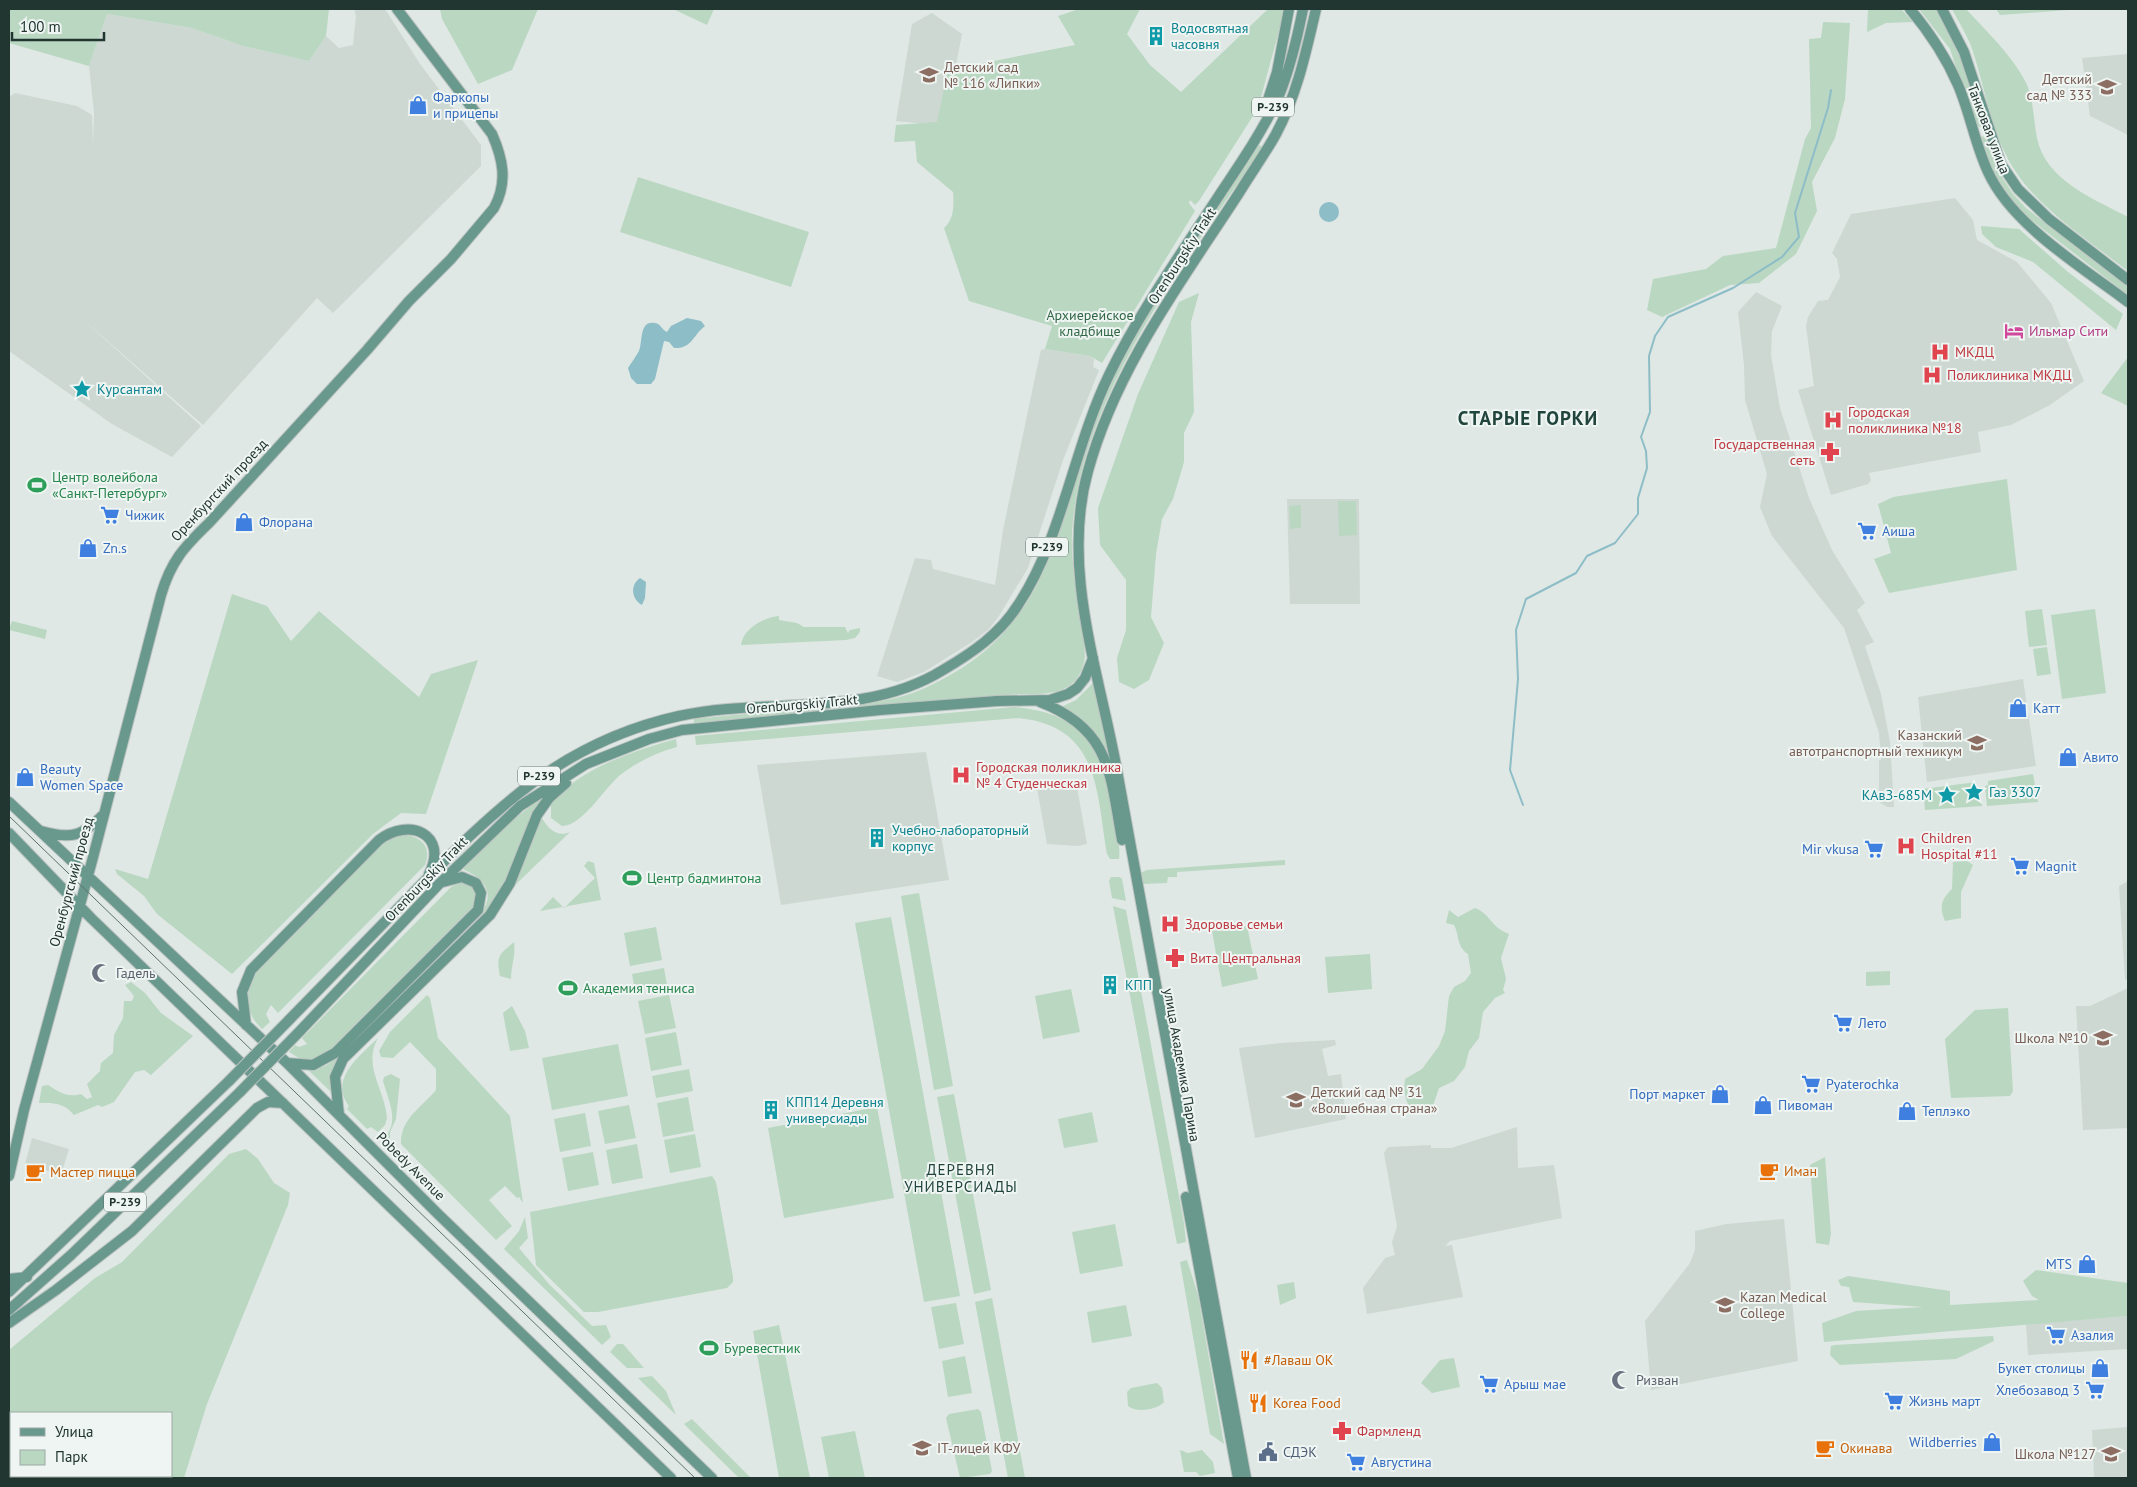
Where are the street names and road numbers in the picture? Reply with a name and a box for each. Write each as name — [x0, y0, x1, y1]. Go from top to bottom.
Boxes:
street label: Танковая улица — [1964, 82, 2014, 176]
road number: Р-239 — [1252, 98, 1294, 116]
street label: Orenburgskiy Trakt — [1144, 204, 1220, 308]
street label: Оренбургский проезд — [167, 435, 271, 545]
road number: Р-239 — [1026, 538, 1068, 556]
street label: Orenburgskiy Trakt — [746, 690, 859, 718]
road number: Р-239 — [518, 766, 560, 786]
street label: Оренбургский проезд — [45, 815, 97, 949]
street label: Orenburgskiy Trakt — [381, 832, 471, 925]
street label: улица Академика Парина — [1160, 987, 1204, 1143]
street label: Pobedy Avenue — [373, 1128, 449, 1204]
road number: Р-239 — [104, 1192, 146, 1212]

